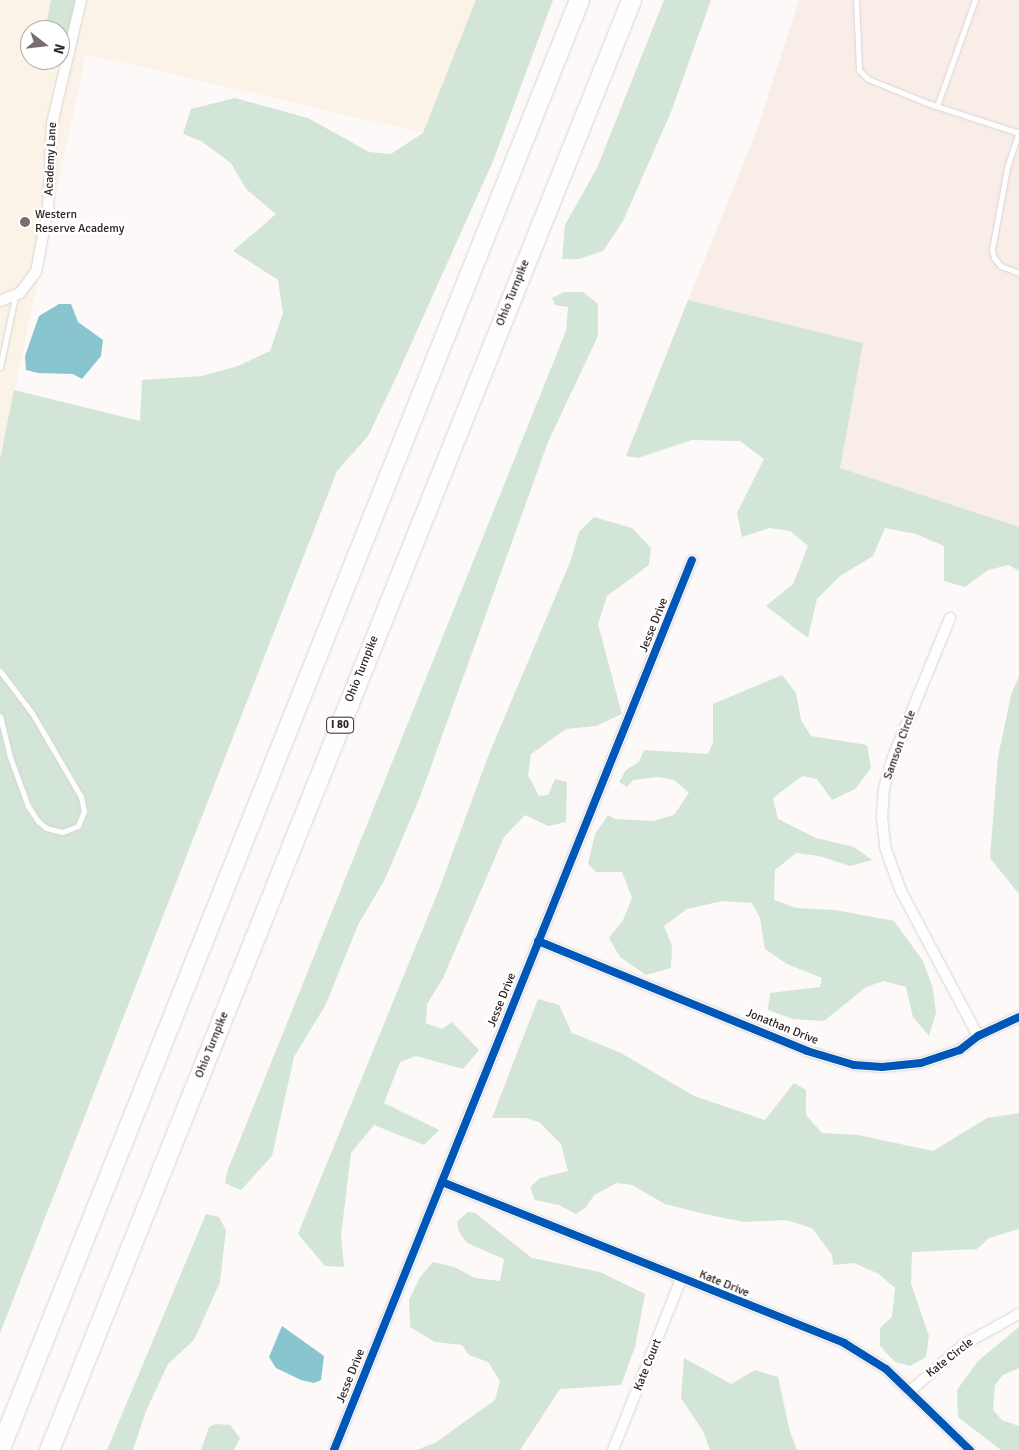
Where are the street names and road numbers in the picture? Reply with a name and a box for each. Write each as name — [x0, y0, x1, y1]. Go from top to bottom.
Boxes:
street label: Academy Lane — [42, 122, 60, 196]
street label: Ohio Turnpike — [493, 258, 533, 328]
street label: Jesse Drive — [637, 596, 671, 654]
street label: Ohio Turnpike — [342, 634, 382, 704]
street label: Samson Circle — [881, 708, 919, 782]
road number: I 80 — [325, 716, 355, 734]
street label: Jesse Drive — [485, 971, 519, 1029]
street label: Jonathan Drive — [744, 1006, 820, 1048]
street label: Ohio Turnpike — [192, 1010, 232, 1080]
street label: Kate Drive — [697, 1267, 751, 1301]
street label: Kate Circle — [924, 1335, 976, 1381]
street label: Kate Court — [631, 1337, 665, 1393]
street label: Jesse Drive — [334, 1347, 368, 1405]

